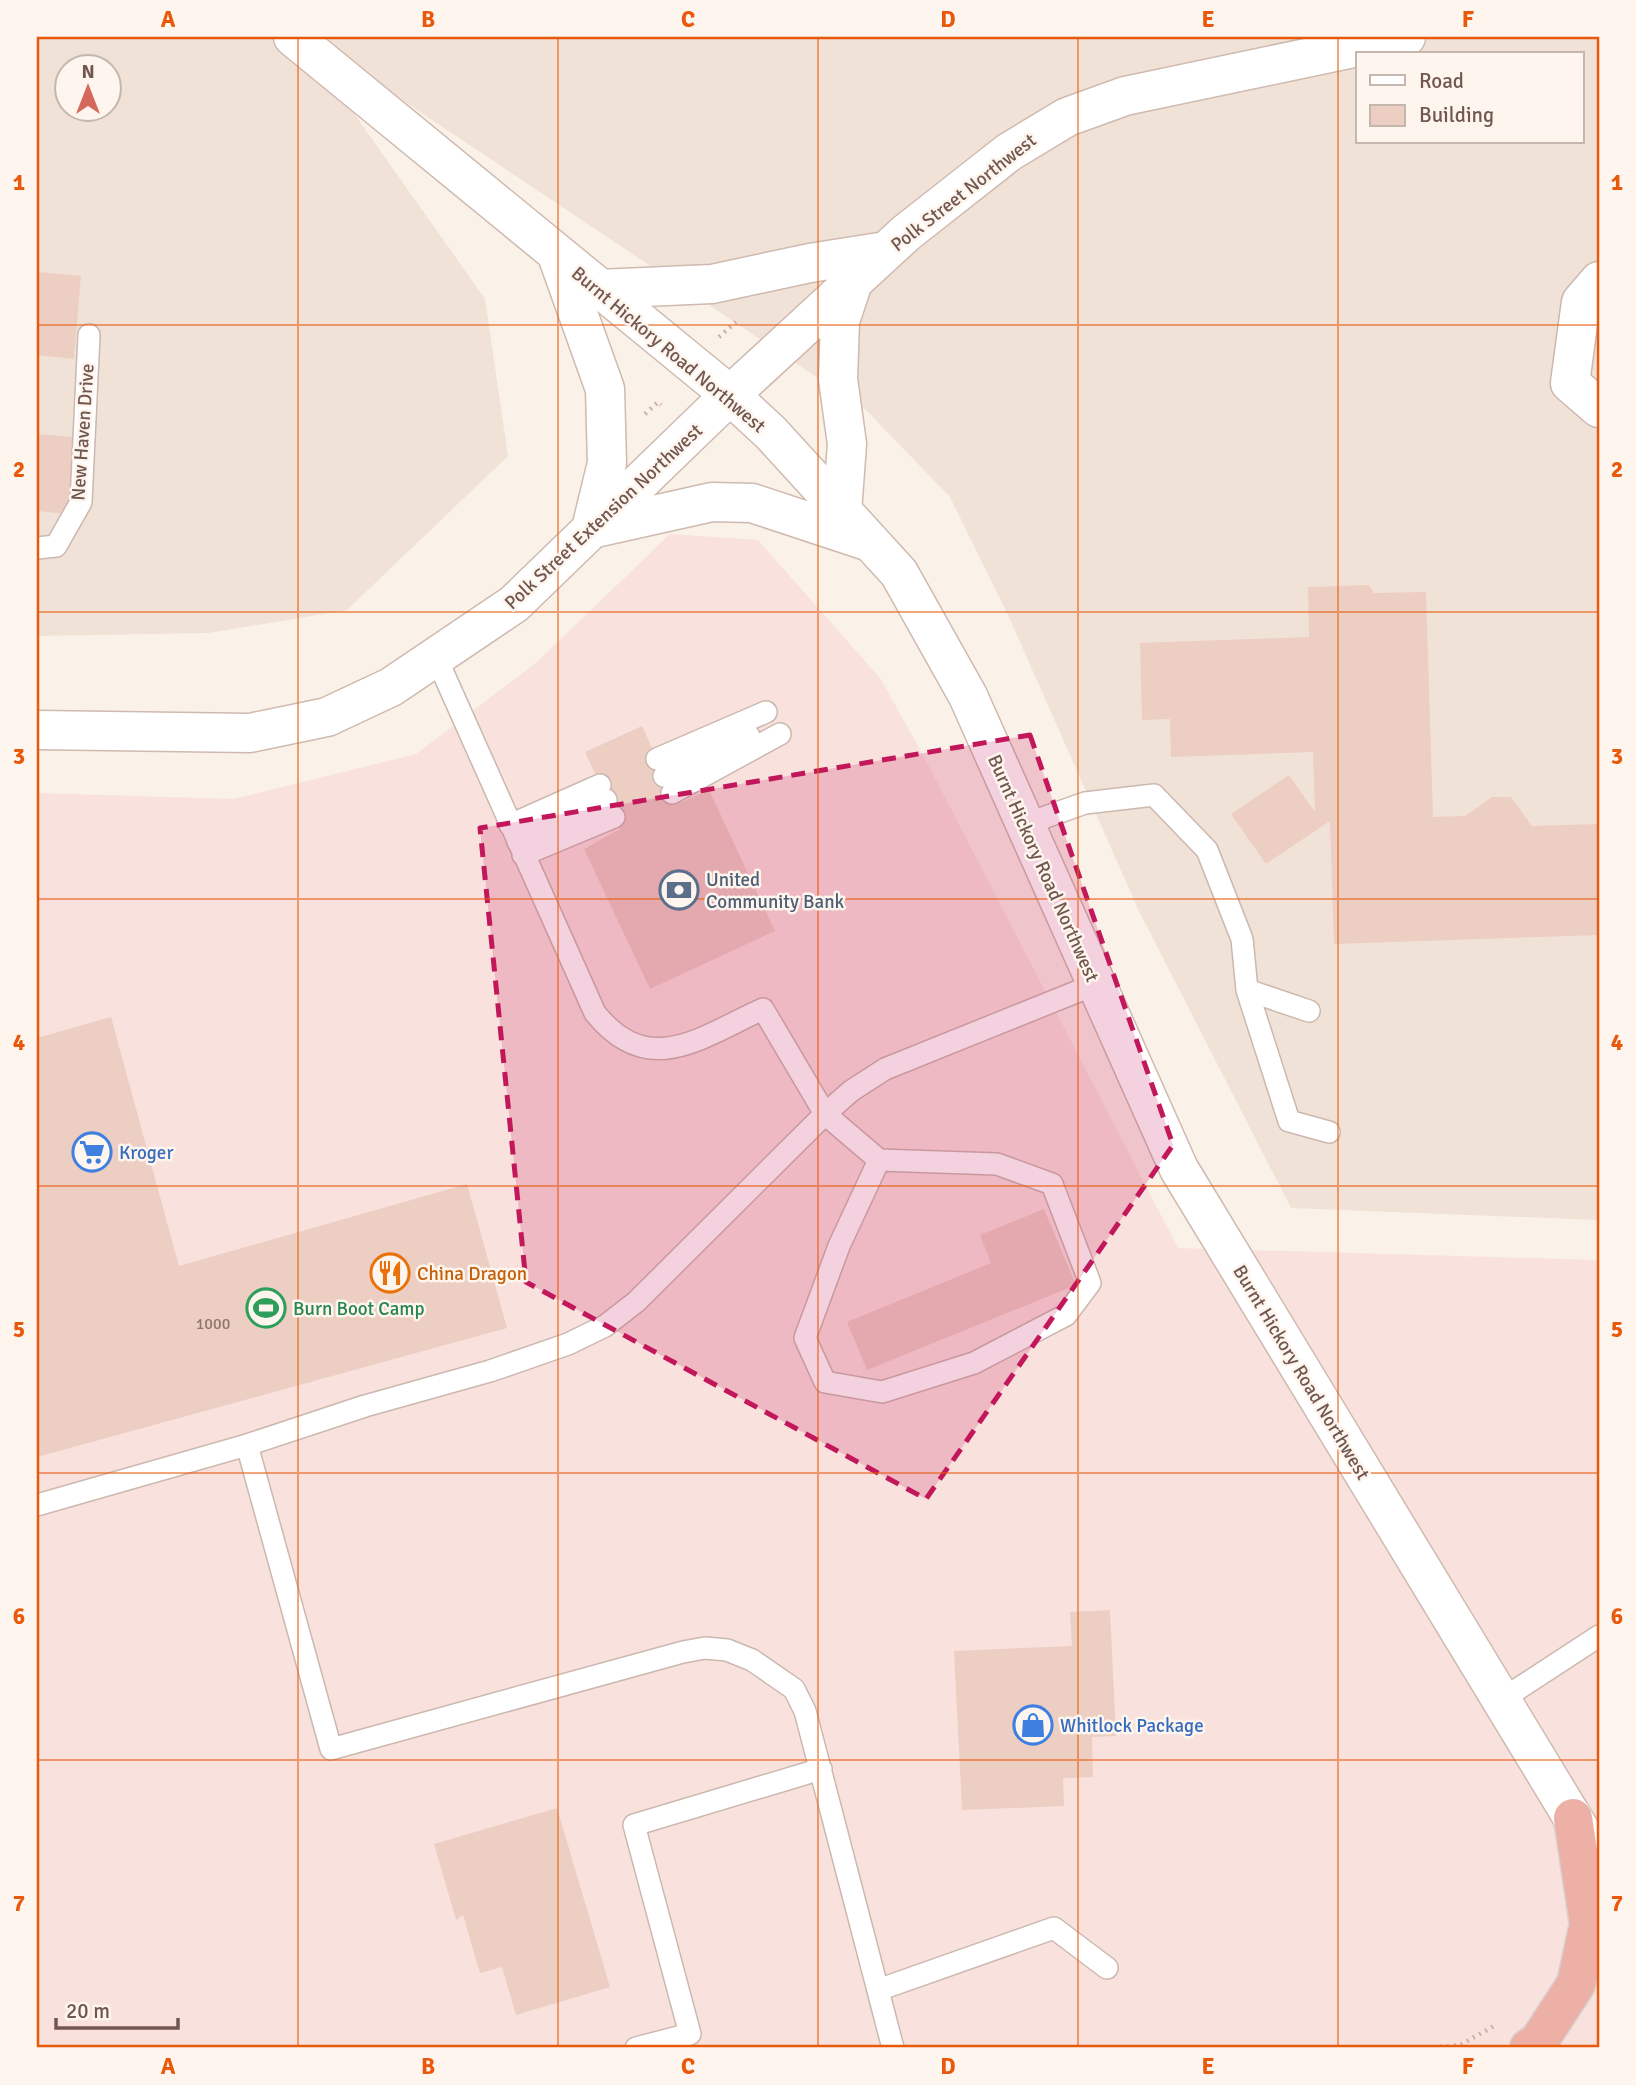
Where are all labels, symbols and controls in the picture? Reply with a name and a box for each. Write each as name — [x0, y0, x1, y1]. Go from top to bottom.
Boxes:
text: A — [161, 5, 176, 34]
text: B — [421, 5, 435, 34]
text: C — [681, 5, 695, 34]
text: D — [940, 5, 956, 34]
text: E — [1201, 5, 1215, 34]
text: F — [1462, 5, 1474, 34]
north arrow — [52, 52, 122, 122]
legend — [1356, 52, 1584, 144]
text: N — [81, 60, 95, 84]
text: Road — [1419, 68, 1464, 94]
text: Building — [1419, 102, 1494, 128]
street label: Polk Street Northwest — [886, 128, 1041, 257]
text: 1 — [13, 168, 25, 197]
text: 1 — [1611, 168, 1623, 197]
street label: Burnt Hickory Road Northwest — [566, 261, 771, 438]
street label: New Haven Drive — [66, 363, 100, 501]
street label: Polk Street Extension Northwest — [500, 418, 708, 615]
text: 2 — [13, 455, 25, 484]
text: 2 — [1611, 455, 1623, 484]
text: 3 — [13, 742, 25, 771]
text: 3 — [1611, 742, 1623, 771]
street label: Burnt Hickory Road Northwest — [982, 751, 1104, 986]
place label: United Community Bank — [706, 868, 845, 914]
bank icon: United Community Bank — [658, 869, 700, 911]
text: 4 — [13, 1028, 25, 1057]
text: 4 — [1611, 1028, 1623, 1057]
supermarket icon: Kroger — [71, 1131, 113, 1173]
place label: Kroger — [119, 1141, 173, 1165]
restaurant icon: China Dragon — [369, 1252, 411, 1294]
street label: Burnt Hickory Road Northwest — [1227, 1261, 1375, 1485]
place label: China Dragon — [417, 1262, 527, 1286]
sports icon: Burn Boot Camp — [245, 1287, 287, 1329]
place label: Burn Boot Camp — [293, 1297, 425, 1321]
house number: 1000 — [196, 1314, 230, 1334]
text: 5 — [13, 1315, 25, 1344]
text: 5 — [1611, 1315, 1623, 1344]
text: 6 — [13, 1602, 25, 1631]
text: 6 — [1611, 1602, 1623, 1631]
shop icon: Whitlock Package — [1012, 1704, 1054, 1746]
place label: Whitlock Package — [1060, 1714, 1204, 1738]
text: 7 — [13, 1889, 25, 1918]
text: 7 — [1611, 1889, 1623, 1918]
scale bar — [56, 1987, 178, 2031]
text: 20 m — [66, 1998, 110, 2024]
text: A — [161, 2052, 176, 2081]
text: B — [421, 2052, 435, 2081]
text: C — [681, 2052, 695, 2081]
text: D — [940, 2052, 956, 2081]
text: E — [1201, 2052, 1215, 2081]
text: F — [1462, 2052, 1474, 2081]

